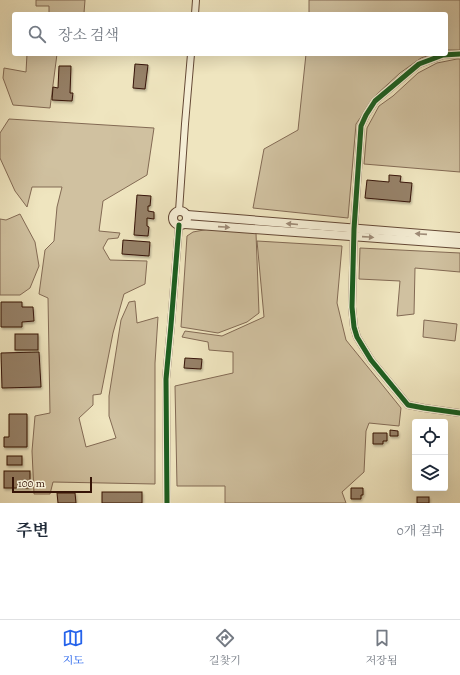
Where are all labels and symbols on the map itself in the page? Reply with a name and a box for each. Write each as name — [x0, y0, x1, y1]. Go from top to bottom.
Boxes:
one-way arrow — [285, 220, 298, 227]
one-way arrow — [218, 223, 230, 230]
one-way arrow — [415, 230, 427, 237]
one-way arrow — [362, 234, 374, 241]
scale bar — [12, 475, 92, 494]

